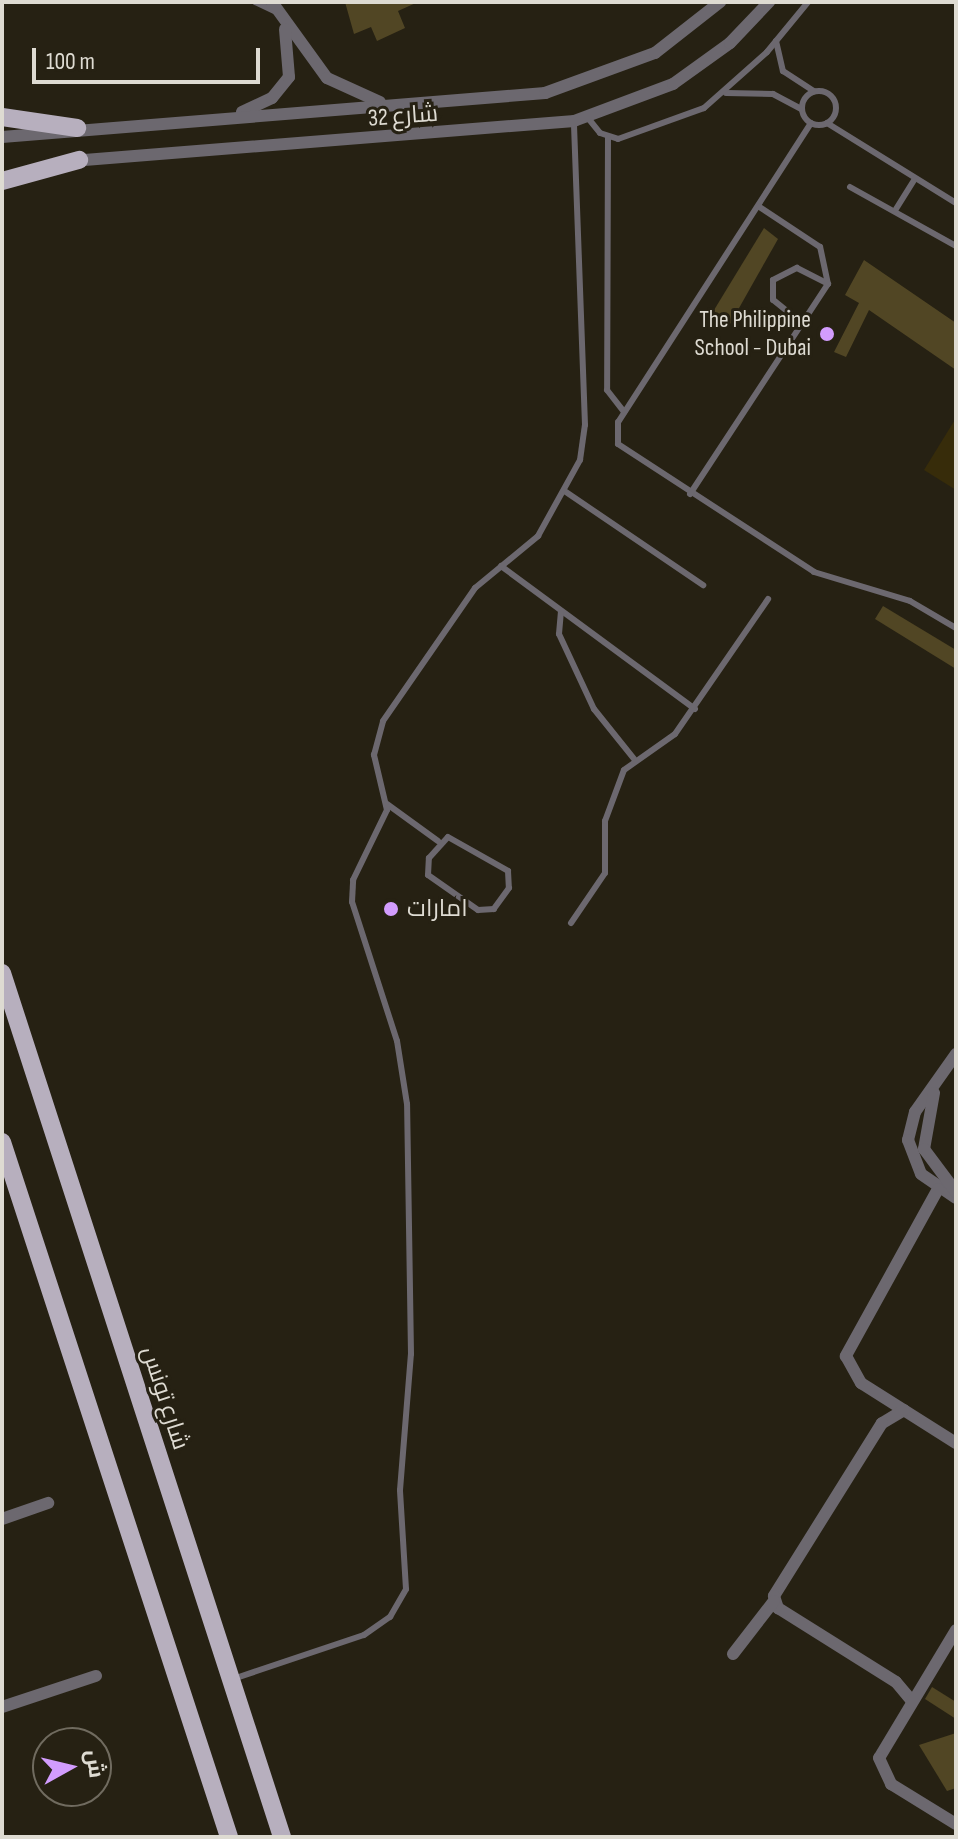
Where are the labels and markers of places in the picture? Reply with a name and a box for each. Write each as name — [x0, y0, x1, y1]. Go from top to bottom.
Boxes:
place label: The Philippine School - Dubai — [695, 306, 811, 362]
marker: The Philippine School - Dubai — [818, 325, 836, 343]
place label: امارات — [407, 895, 468, 923]
marker: امارات — [382, 900, 400, 918]

